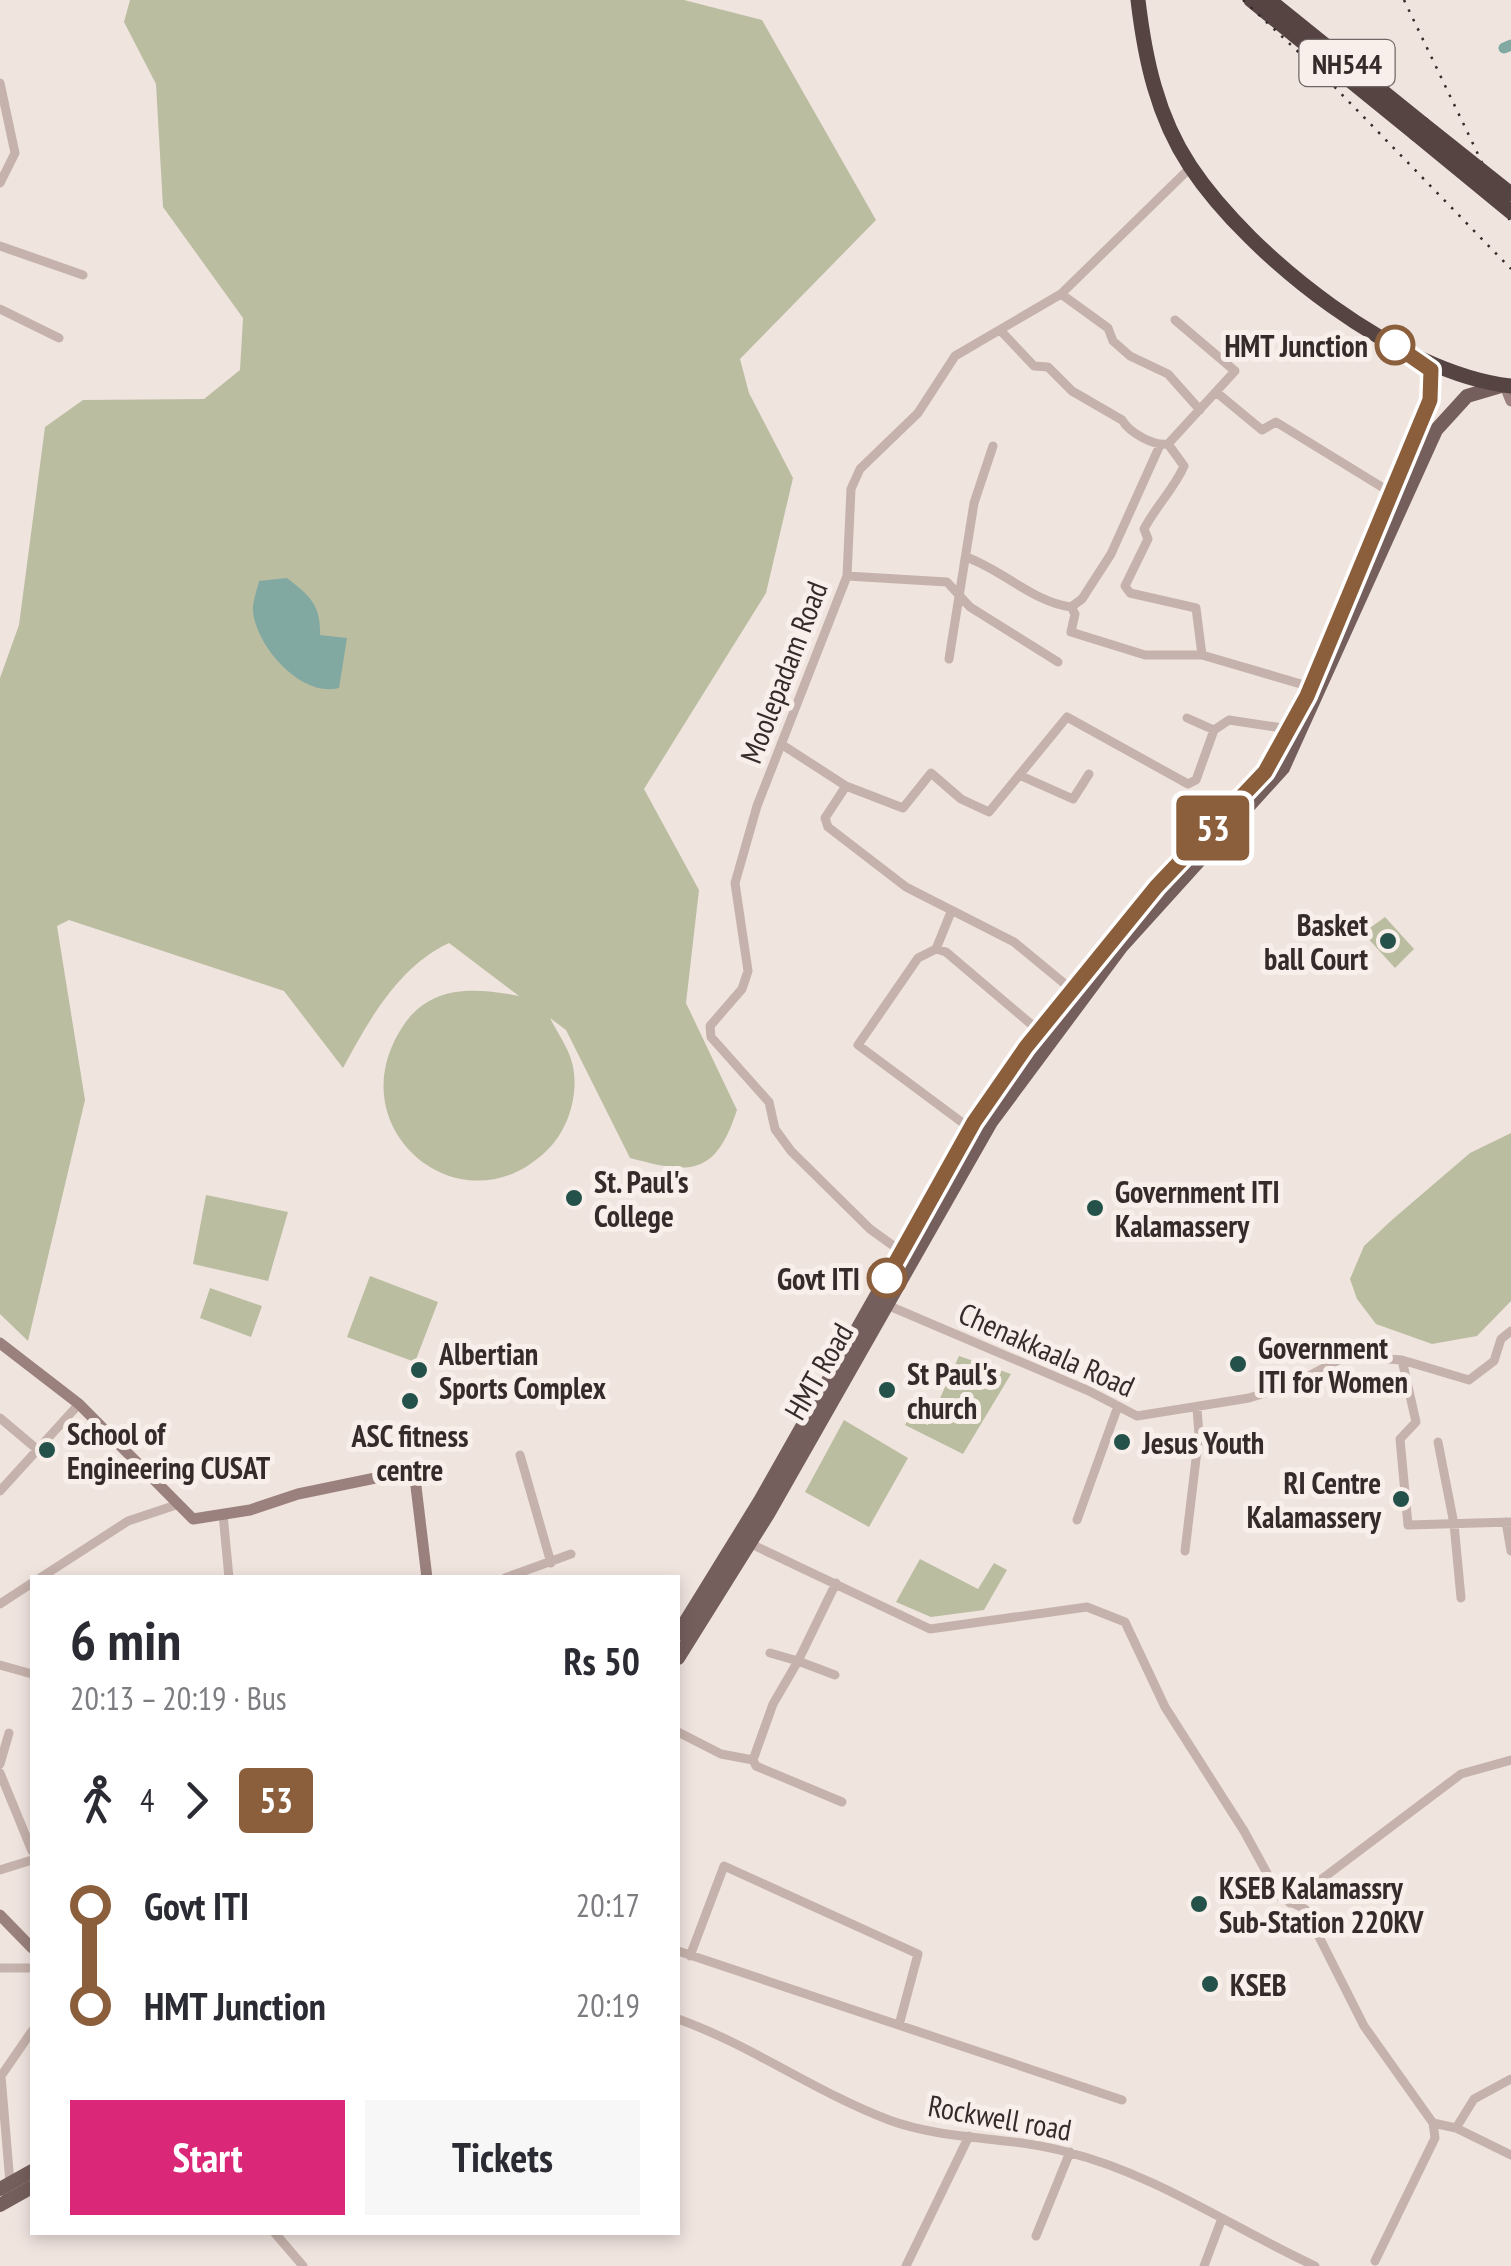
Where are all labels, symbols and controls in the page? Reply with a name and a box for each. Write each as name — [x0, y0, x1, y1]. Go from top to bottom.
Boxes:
road number: NH544 — [1300, 40, 1394, 86]
place label: HMT Junction — [1224, 326, 1368, 365]
marker: HMT Junction — [1376, 326, 1414, 364]
street label: Moolepadam Road — [730, 576, 836, 768]
line badge: 53 — [1168, 796, 1258, 860]
text: 53 — [1196, 805, 1230, 851]
place label: Basket ball Court — [1264, 905, 1368, 978]
marker: Basket ball Court — [1377, 930, 1399, 952]
place label: St. Paul's College — [594, 1162, 688, 1235]
place label: Government ITI Kalamassery — [1115, 1172, 1280, 1245]
marker: St. Paul's College — [563, 1187, 585, 1209]
marker: Government ITI Kalamassery — [1084, 1197, 1106, 1219]
place label: Govt ITI — [777, 1259, 860, 1298]
marker: Govt ITI — [868, 1259, 906, 1297]
street label: Chenakkaala Road — [953, 1293, 1141, 1405]
street label: HMT Road — [775, 1316, 861, 1426]
place label: Government ITI for Women — [1258, 1328, 1408, 1401]
place label: Albertian Sports Complex — [438, 1334, 607, 1407]
marker: Government ITI for Women — [1227, 1353, 1249, 1375]
place label: St Paul's church — [907, 1354, 997, 1427]
marker: Albertian Sports Complex — [408, 1359, 430, 1381]
marker: St Paul's church — [876, 1379, 898, 1401]
marker: ASC fitness centre — [399, 1390, 421, 1412]
place label: School of Engineering CUSAT — [67, 1414, 270, 1487]
place label: ASC fitness centre — [351, 1416, 468, 1489]
place label: Jesus Youth — [1141, 1423, 1264, 1462]
marker: Jesus Youth — [1111, 1431, 1133, 1453]
marker: School of Engineering CUSAT — [36, 1439, 58, 1461]
place label: RI Centre Kalamassery — [1247, 1463, 1382, 1536]
marker: RI Centre Kalamassery — [1390, 1488, 1412, 1510]
text: 6 min — [70, 1604, 181, 1675]
text: Rs 50 — [563, 1636, 640, 1685]
text: 20:13 – 20:19 · Bus — [70, 1677, 287, 1719]
icon: walk — [70, 1773, 125, 1828]
icon: forward — [169, 1773, 224, 1828]
text: 53 — [259, 1777, 293, 1823]
text: 4 — [140, 1779, 154, 1821]
place label: KSEB Kalamassry Sub-Station 220KV — [1219, 1868, 1424, 1941]
text: Govt ITI — [144, 1881, 249, 1930]
text: 20:17 — [576, 1884, 640, 1926]
marker: KSEB Kalamassry Sub-Station 220KV — [1188, 1893, 1210, 1915]
place label: KSEB — [1230, 1965, 1286, 2004]
marker: KSEB — [1199, 1973, 1221, 1995]
text: HMT Junction — [144, 1981, 326, 2030]
text: 20:19 — [576, 1984, 640, 2026]
street label: Rockwell road — [925, 2085, 1075, 2149]
button: Start — [70, 2100, 345, 2215]
button: Tickets — [365, 2100, 640, 2215]

